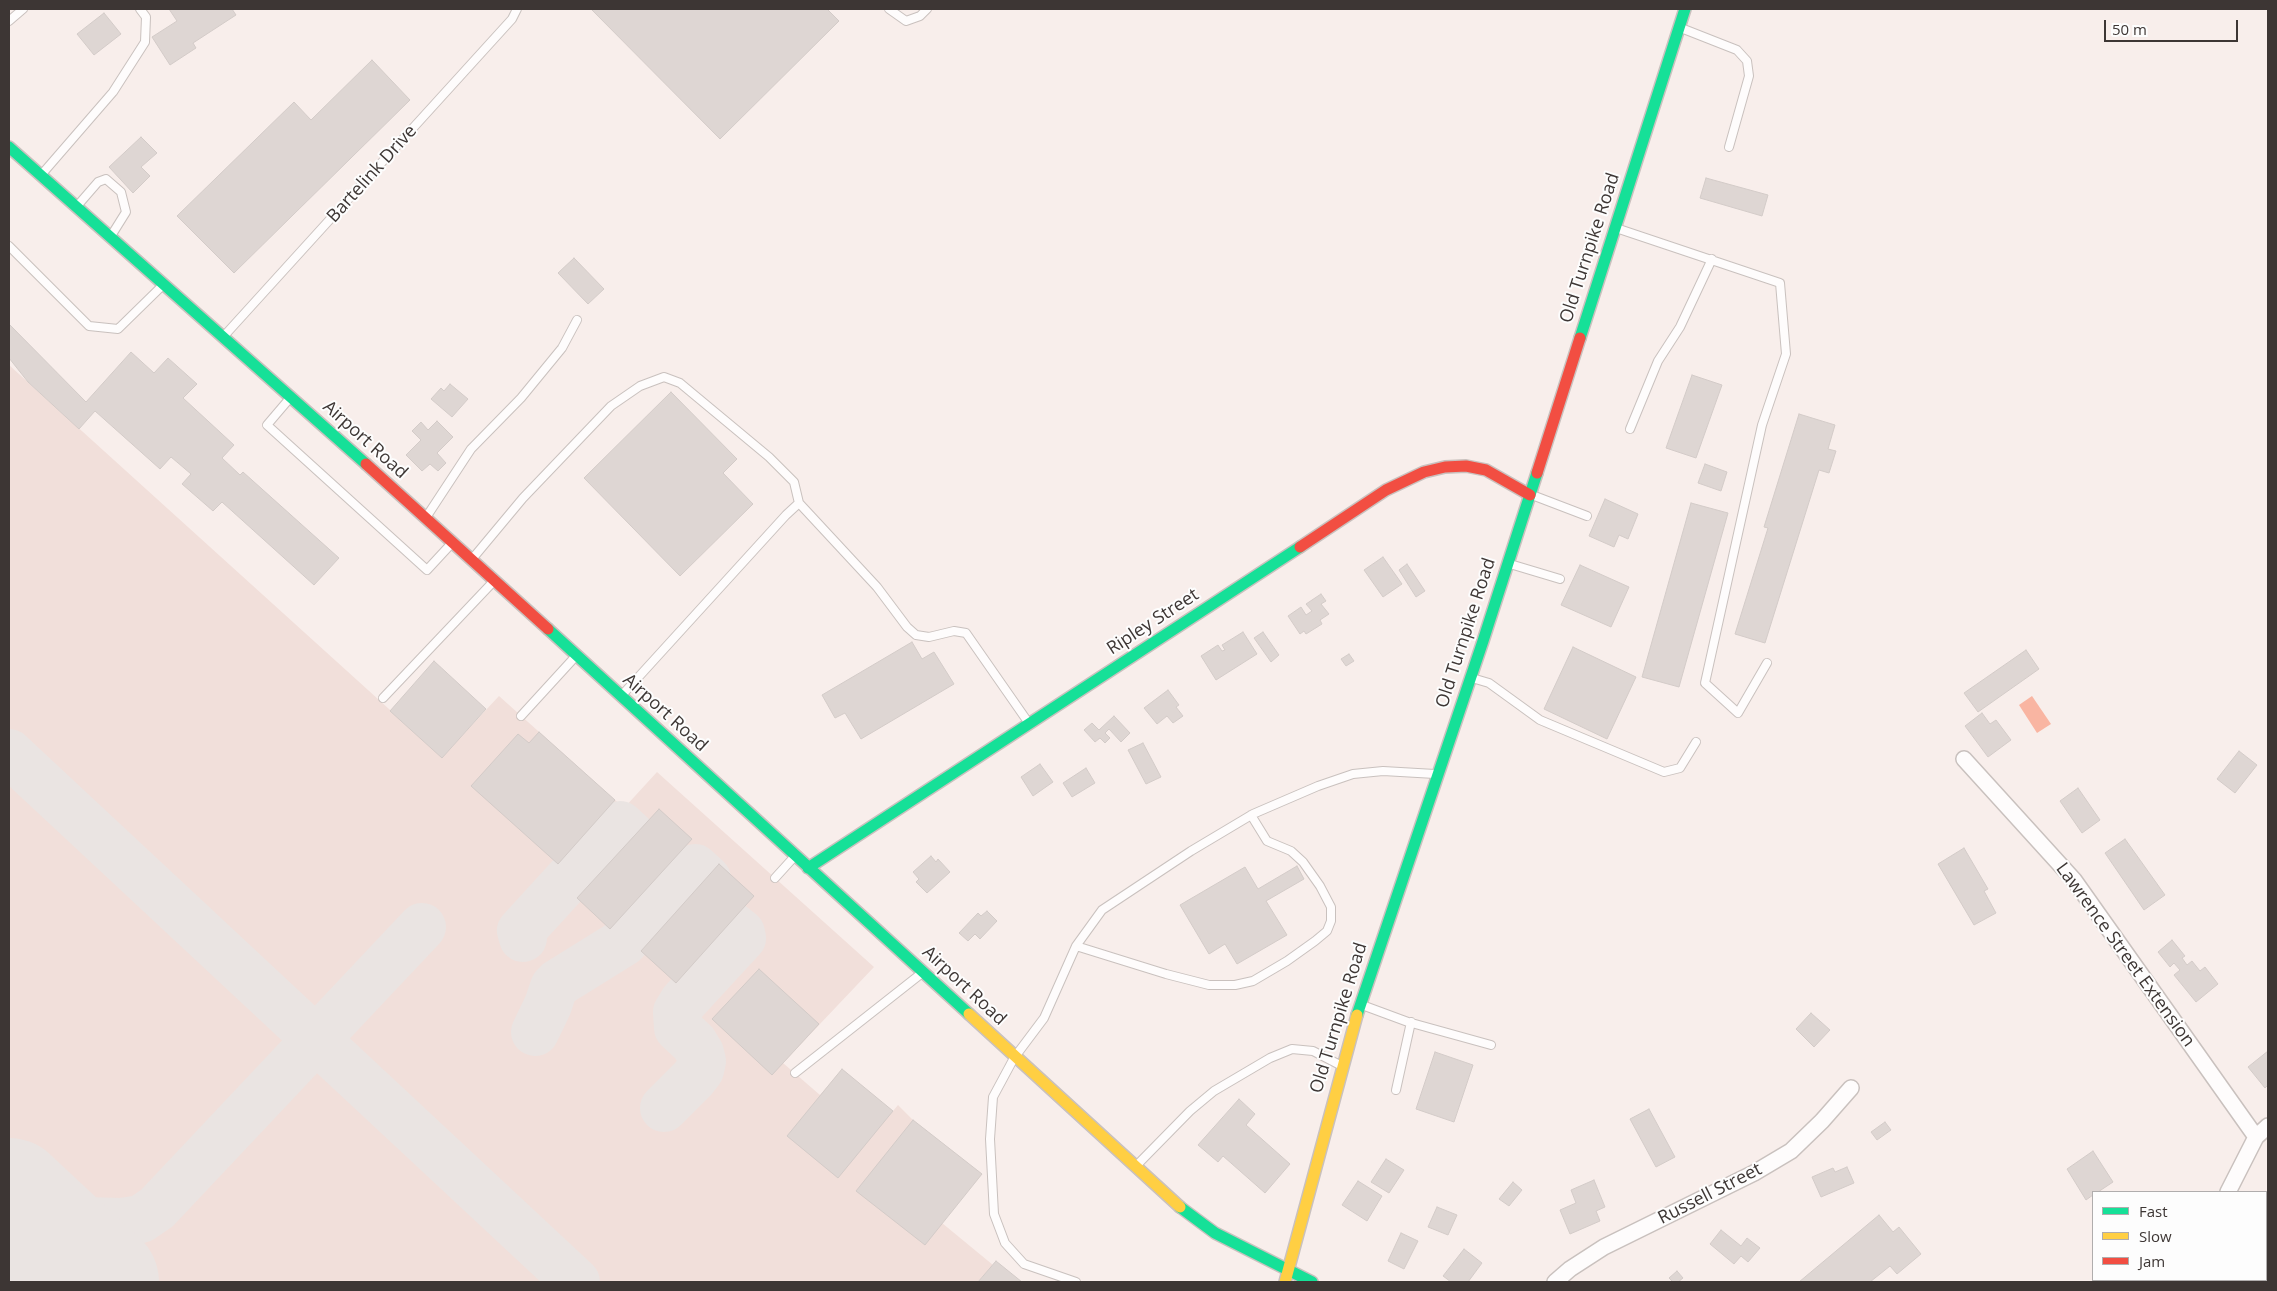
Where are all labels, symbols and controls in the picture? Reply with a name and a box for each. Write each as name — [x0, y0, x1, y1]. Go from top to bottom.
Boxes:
scale bar — [2107, 10, 2241, 42]
text: 50 m — [2112, 19, 2147, 39]
street label: Bartelink Drive — [323, 121, 421, 227]
street label: Old Turnpike Road — [1556, 170, 1624, 326]
street label: Airport Road — [318, 396, 412, 484]
street label: Old Turnpike Road — [1432, 555, 1500, 711]
street label: Ripley Street — [1103, 584, 1203, 660]
street label: Airport Road — [618, 669, 712, 757]
street label: Lawrence Street Extension — [2051, 859, 2199, 1051]
street label: Old Turnpike Road — [1306, 940, 1372, 1096]
street label: Airport Road — [918, 942, 1010, 1030]
street label: Russell Street — [1655, 1159, 1765, 1229]
legend — [2092, 1191, 2267, 1281]
text: Fast — [2139, 1201, 2168, 1221]
text: Slow — [2139, 1226, 2172, 1246]
text: Jam — [2139, 1251, 2165, 1271]

